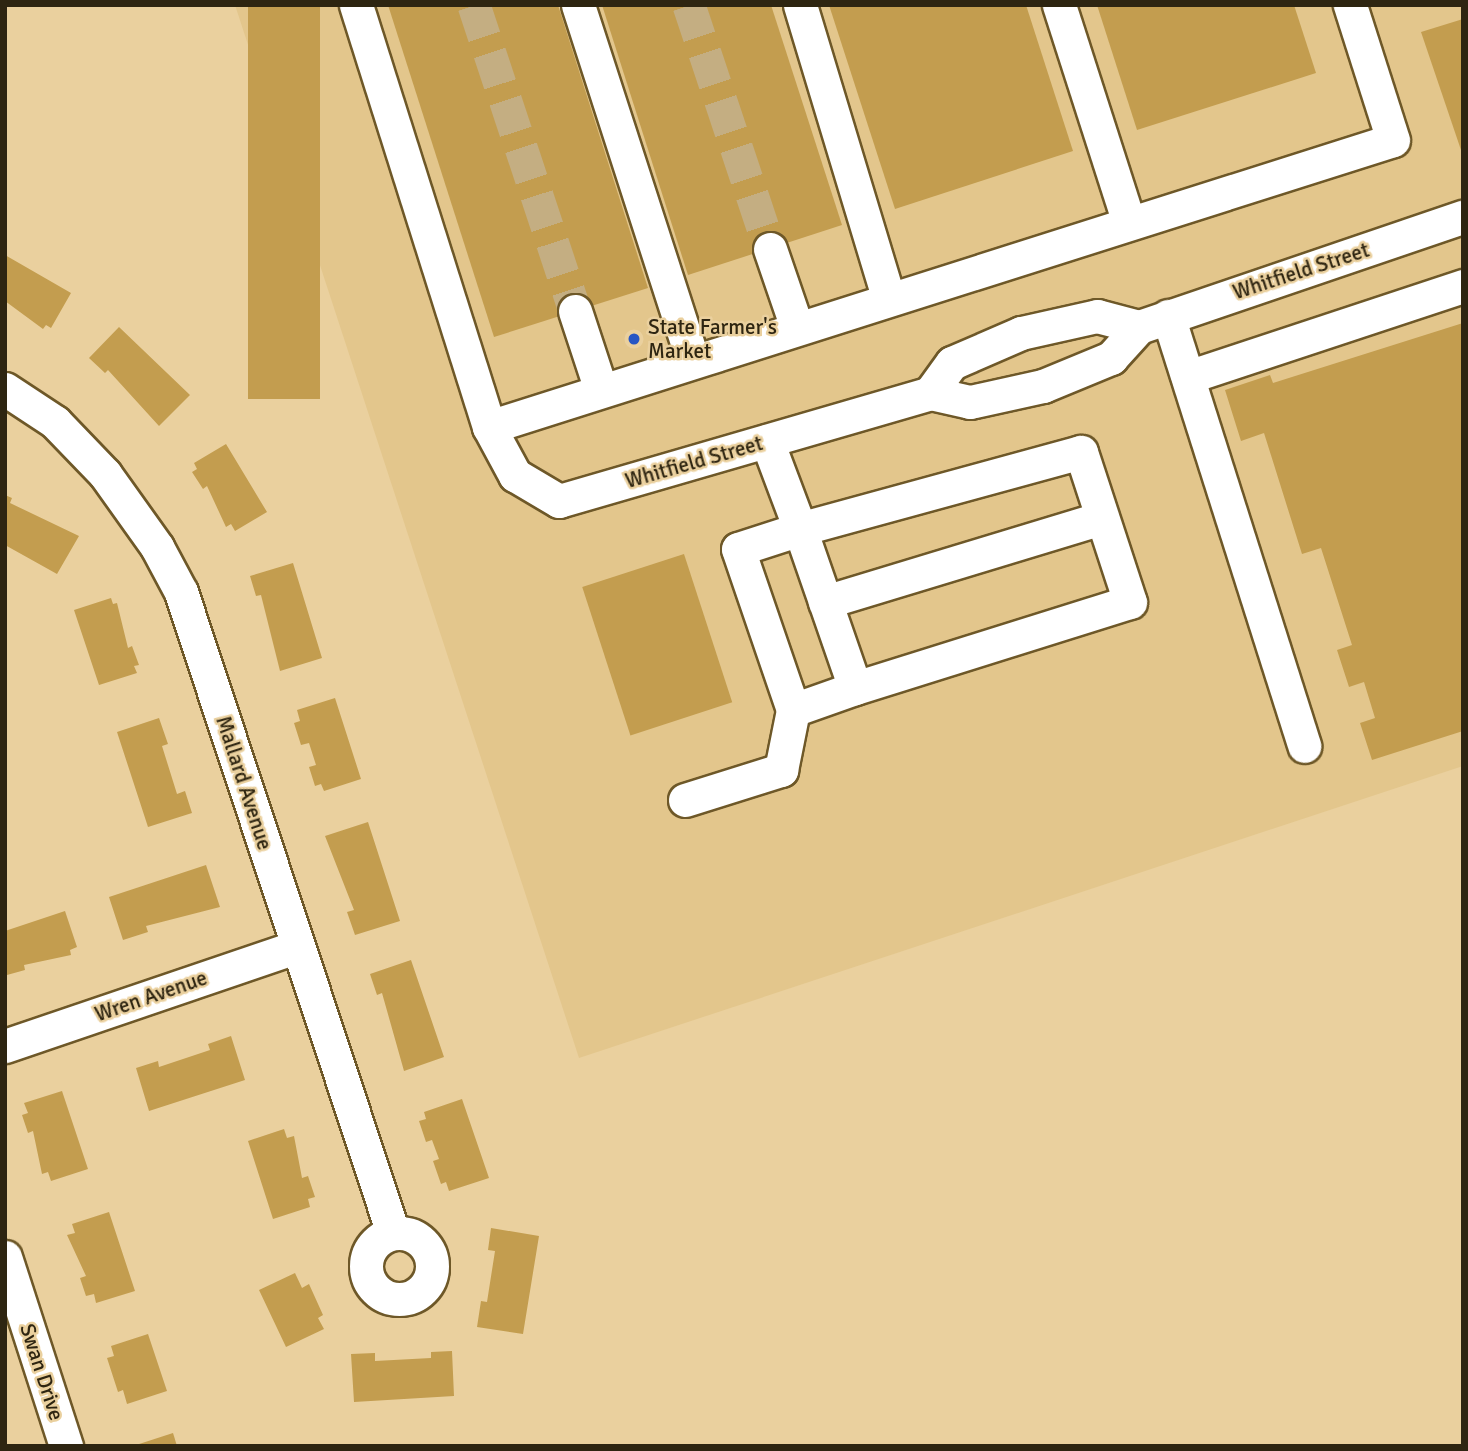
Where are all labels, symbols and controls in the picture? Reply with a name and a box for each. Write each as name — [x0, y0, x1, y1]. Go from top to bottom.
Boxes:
street label: Whitfield Street — [1230, 237, 1372, 305]
place label: State Farmer's Market — [648, 314, 777, 364]
marker: State Farmer's Market — [626, 331, 642, 347]
street label: Whitfield Street — [622, 430, 766, 494]
street label: Mallard Avenue — [210, 713, 278, 853]
street label: Wren Avenue — [92, 965, 210, 1027]
street label: Swan Drive — [15, 1321, 69, 1423]

